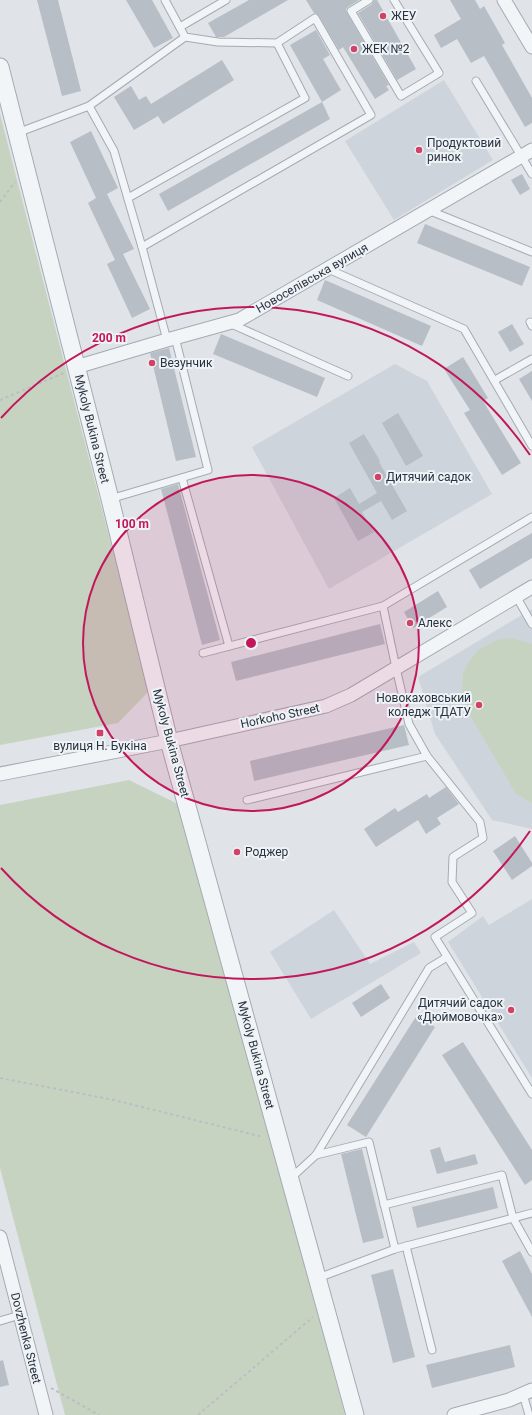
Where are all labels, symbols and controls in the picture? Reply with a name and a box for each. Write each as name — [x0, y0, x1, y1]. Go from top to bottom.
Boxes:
place label: ЖЕУ — [391, 9, 417, 23]
marker: ЖЕУ — [378, 11, 388, 21]
place label: ЖЕК №2 — [362, 42, 410, 56]
marker: ЖЕК №2 — [349, 44, 359, 54]
place label: Продуктовий ринок — [427, 136, 501, 164]
marker: Продуктовий ринок — [414, 145, 424, 155]
street label: Новоселівська вулиця — [253, 240, 371, 316]
text: 200 m — [92, 331, 126, 345]
place label: Везунчик — [160, 356, 213, 370]
marker: Везунчик — [147, 358, 157, 368]
street label: Mykoly Bukina Street — [72, 373, 112, 485]
place label: Дитячий садок — [386, 470, 472, 484]
marker: Дитячий садок — [373, 472, 383, 482]
text: 100 m — [115, 517, 149, 531]
place label: Алекс — [418, 616, 452, 630]
marker: Алекс — [405, 618, 415, 628]
centre of rings — [244, 636, 258, 650]
street label: Mykoly Bukina Street — [150, 687, 192, 799]
place label: Новокаховський коледж ТДАТУ — [376, 691, 471, 719]
marker: Новокаховський коледж ТДАТУ — [474, 700, 484, 710]
street label: Horkoho Street — [239, 701, 321, 731]
marker: вулиця Н. Букіна — [95, 728, 105, 738]
place label: вулиця Н. Букіна — [53, 739, 147, 753]
place label: Роджер — [245, 845, 289, 859]
marker: Роджер — [232, 847, 242, 857]
place label: Дитячий садок «Дюймовочка» — [417, 996, 504, 1024]
street label: Mykoly Bukina Street — [235, 999, 277, 1111]
marker: Дитячий садок «Дюймовочка» — [506, 1005, 516, 1015]
street label: Dovzhenka Street — [8, 1291, 44, 1385]

